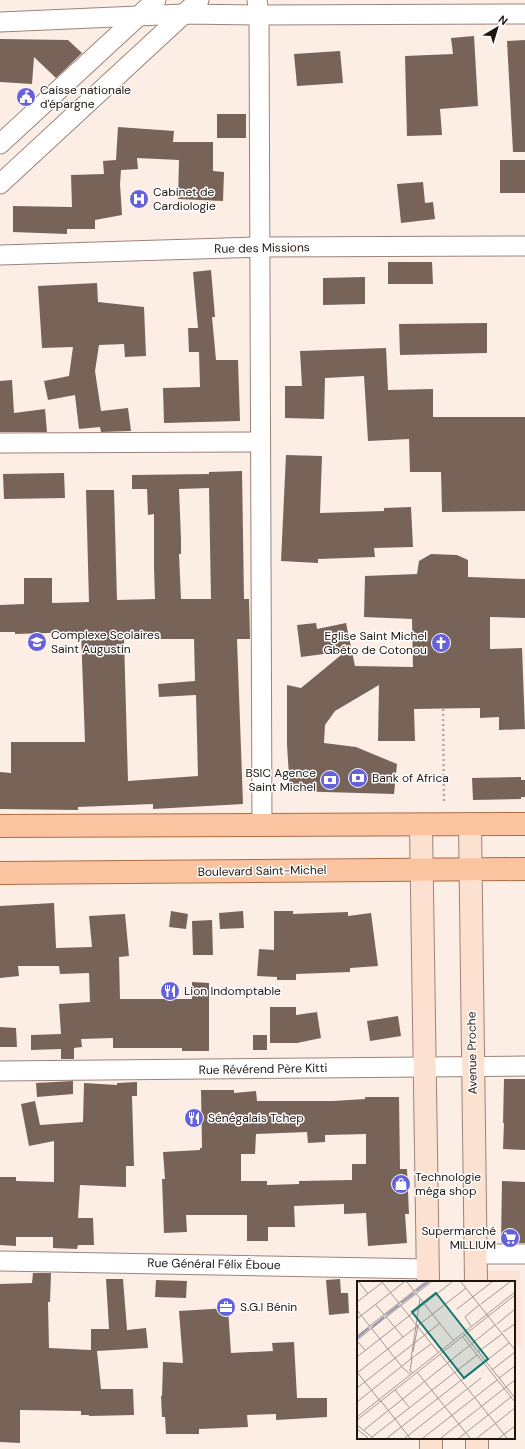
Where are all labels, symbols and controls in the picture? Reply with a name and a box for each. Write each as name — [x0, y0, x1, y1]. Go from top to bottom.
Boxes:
north arrow — [477, 8, 517, 48]
text: N — [496, 12, 511, 28]
place label: Caisse nationale d'épargne — [40, 82, 131, 112]
public building icon: Caisse nationale d'épargne — [15, 86, 37, 108]
place label: Cabinet de Cardiologie — [153, 184, 216, 214]
hospital icon: Cabinet de Cardiologie — [128, 188, 150, 210]
street label: Rue des Missions — [214, 239, 310, 257]
place label: Complexe Scolaires Saint Augustin — [51, 627, 160, 657]
place label: Eglise Saint Michel Gbéto de Cotonou — [323, 628, 427, 658]
school or university icon: Complexe Scolaires Saint Augustin — [26, 631, 48, 653]
church icon: Eglise Saint Michel Gbéto de Cotonou — [430, 632, 452, 654]
place label: BSIC Agence Saint Michel — [245, 765, 316, 795]
bank icon: Bank of Africa — [347, 767, 369, 789]
bank icon: BSIC Agence Saint Michel — [319, 769, 341, 791]
place label: Bank of Africa — [372, 770, 449, 786]
street label: Boulevard Saint-Michel — [198, 862, 326, 880]
restaurant icon: Lion Indomptable — [159, 980, 181, 1002]
place label: Lion Indomptable — [184, 983, 281, 999]
street label: Avenue Proche — [463, 1011, 481, 1095]
street label: Rue Révérend Père Kitti — [199, 1060, 328, 1078]
restaurant icon: Sénégalais Tchep — [183, 1107, 205, 1129]
place label: Sénégalais Tchep — [208, 1110, 304, 1126]
place label: Technologie méga shop — [415, 1169, 481, 1199]
shop icon: Technologie méga shop — [390, 1173, 412, 1195]
place label: Supermarché MILLIUM — [421, 1223, 496, 1253]
supermarket icon: Supermarché MILLIUM — [499, 1227, 521, 1249]
street label: Rue Général Félix Éboue — [147, 1255, 281, 1273]
inset map — [357, 1281, 515, 1439]
office icon: S.G.I Bénin — [215, 1296, 237, 1318]
place label: S.G.I Bénin — [240, 1299, 297, 1315]

